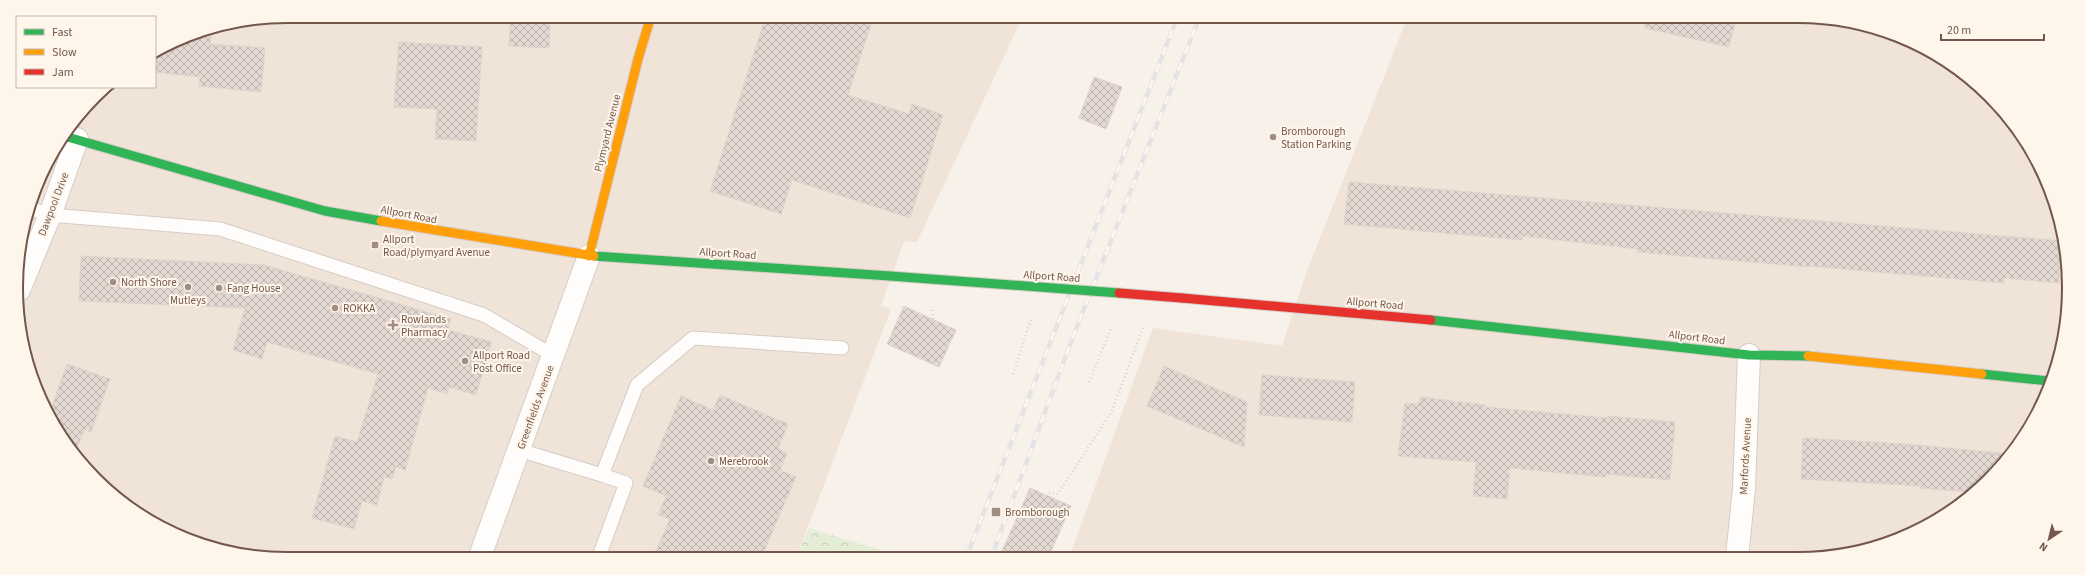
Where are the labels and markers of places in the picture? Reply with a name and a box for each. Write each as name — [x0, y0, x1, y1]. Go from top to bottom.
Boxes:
place label: Bromborough Station Parking — [1281, 124, 1351, 152]
marker: Bromborough Station Parking — [1268, 132, 1278, 142]
place label: Allport Road/plymyard Avenue — [383, 232, 491, 260]
marker: Allport Road/plymyard Avenue — [370, 240, 380, 250]
place label: North Shore — [121, 275, 177, 290]
marker: North Shore — [108, 277, 118, 287]
place label: Fang House — [227, 281, 281, 296]
marker: Mutleys — [183, 282, 193, 292]
marker: Fang House — [214, 283, 224, 293]
place label: Mutleys — [170, 293, 206, 308]
place label: ROKKA — [343, 301, 375, 316]
marker: ROKKA — [330, 303, 340, 313]
place label: Rowlands Pharmacy — [401, 312, 447, 340]
marker: Rowlands Pharmacy — [388, 320, 398, 330]
place label: Allport Road Post Office — [473, 348, 530, 376]
marker: Allport Road Post Office — [460, 356, 470, 366]
place label: Merebrook — [719, 454, 769, 469]
marker: Merebrook — [706, 456, 716, 466]
place label: Bromborough — [1005, 505, 1069, 520]
marker: Bromborough — [990, 506, 1002, 518]

